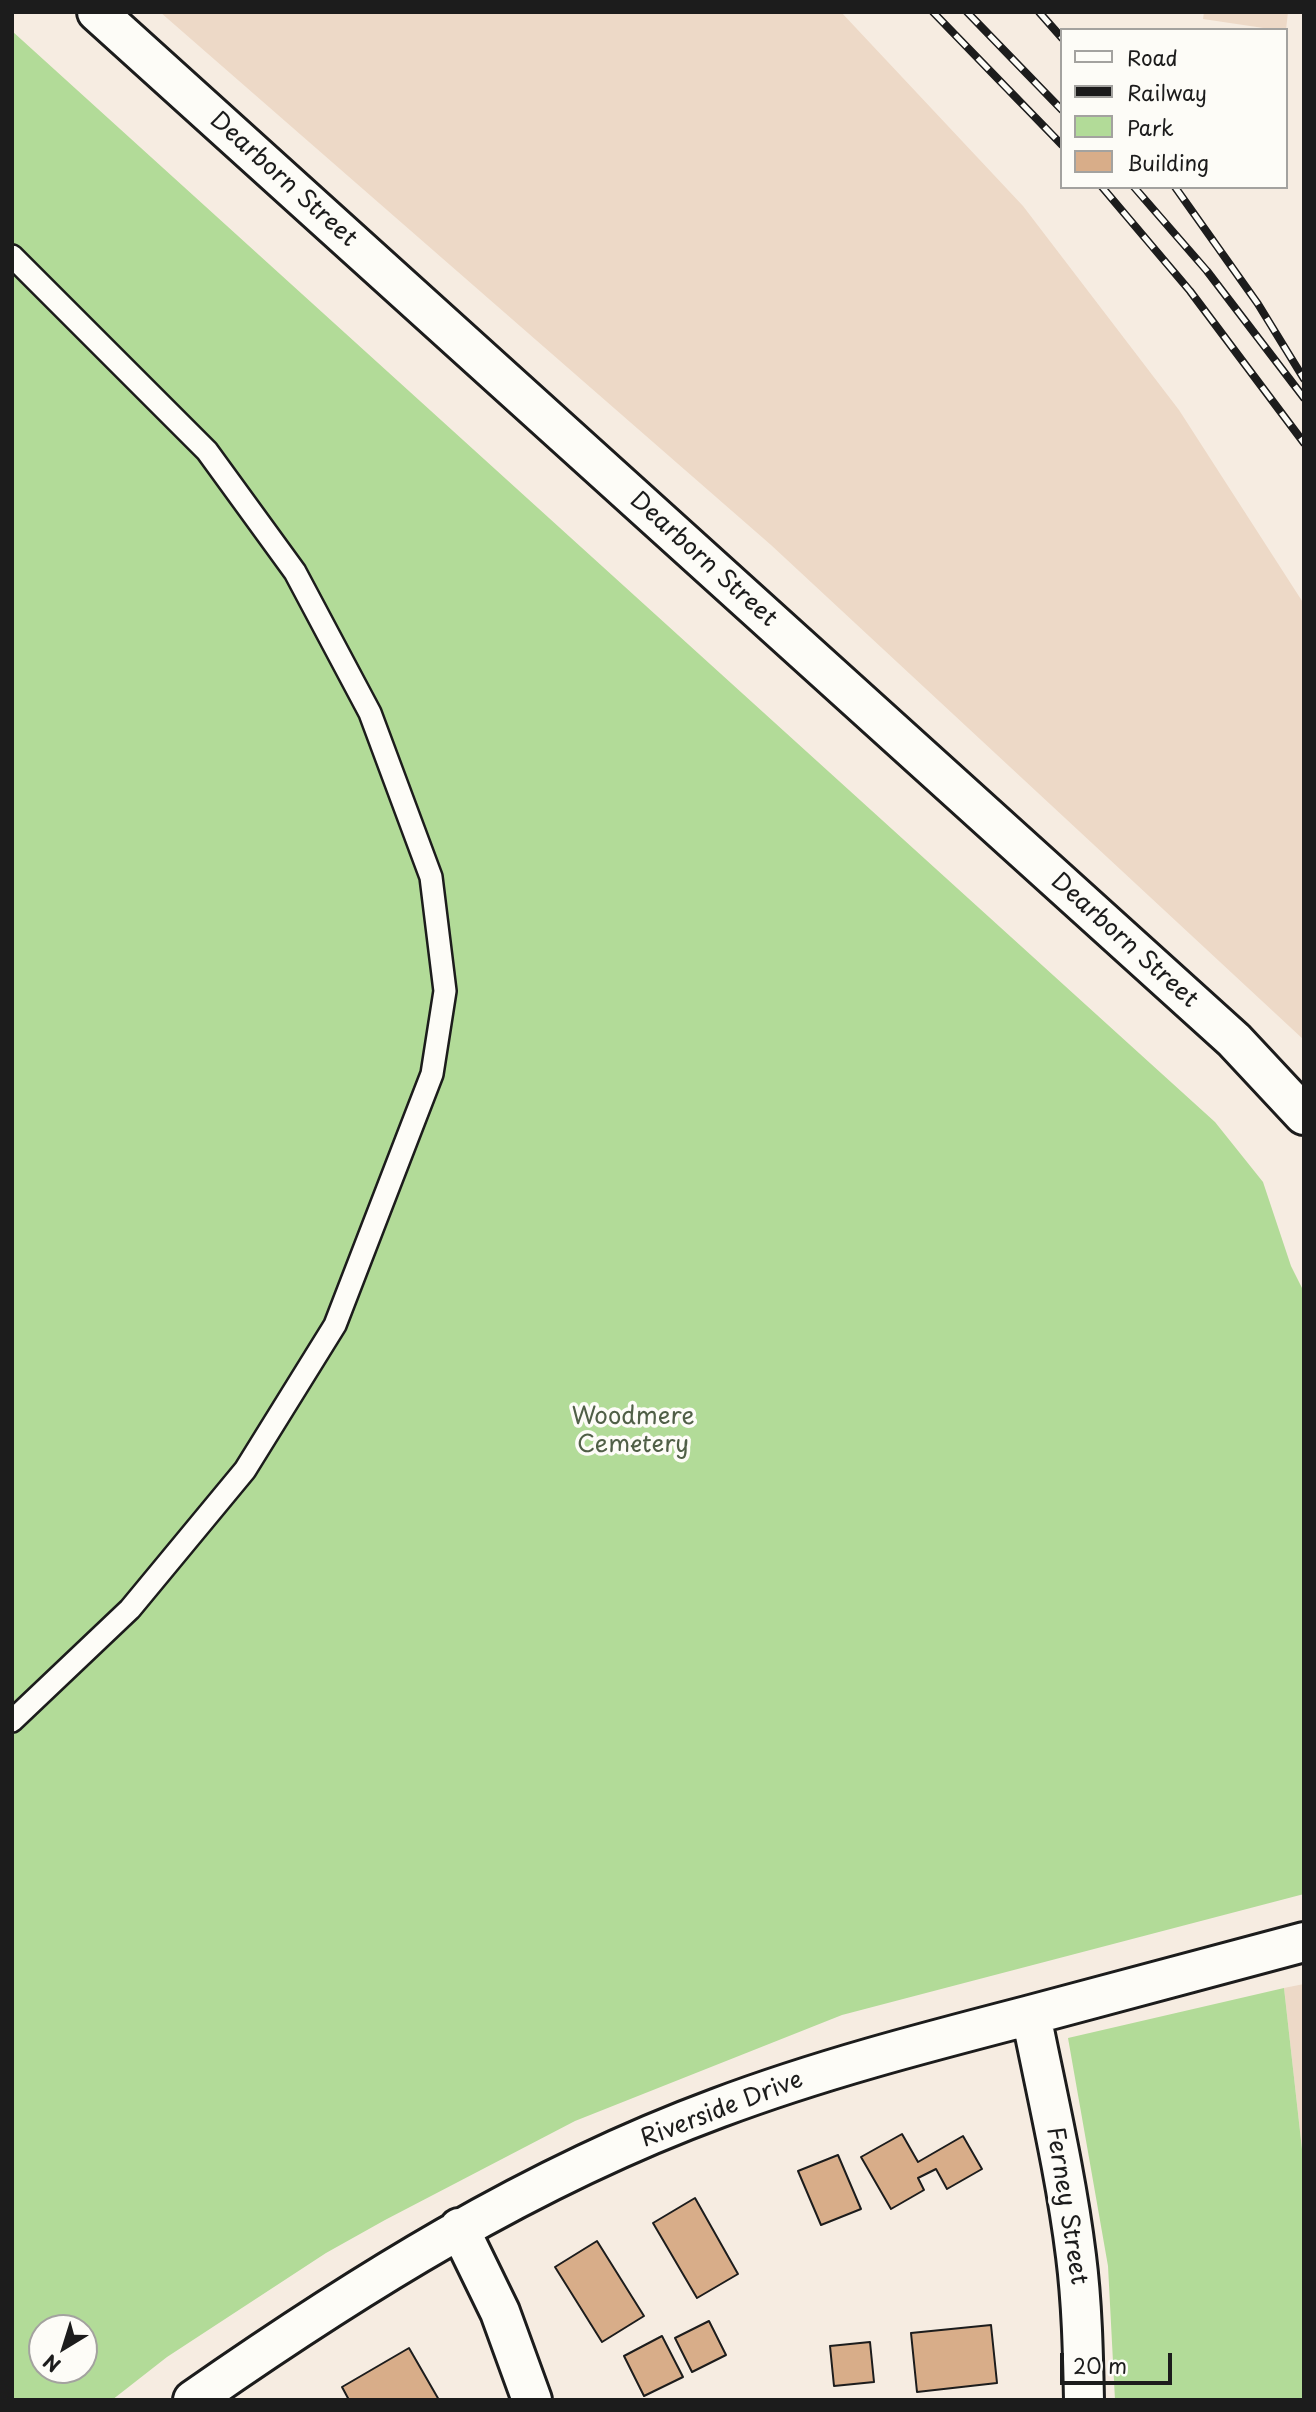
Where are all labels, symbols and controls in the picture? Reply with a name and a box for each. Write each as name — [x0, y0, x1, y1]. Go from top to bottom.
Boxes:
legend — [1060, 28, 1288, 189]
text: Road — [1127, 41, 1178, 73]
text: Railway — [1127, 76, 1207, 108]
street label: Dearborn Street — [204, 106, 362, 254]
text: Park — [1127, 111, 1174, 143]
text: Building — [1127, 146, 1209, 178]
street label: Dearborn Street — [624, 486, 782, 634]
street label: Dearborn Street — [1045, 867, 1203, 1015]
park label: Woodmere Cemetery — [572, 1403, 694, 1459]
street label: Riverside Drive — [637, 2066, 807, 2154]
street label: Ferney Street — [1039, 2125, 1093, 2287]
north arrow — [28, 2314, 98, 2384]
scale bar — [1064, 2338, 1176, 2382]
text: N — [37, 2348, 66, 2380]
text: 20 m — [1073, 2349, 1127, 2381]

